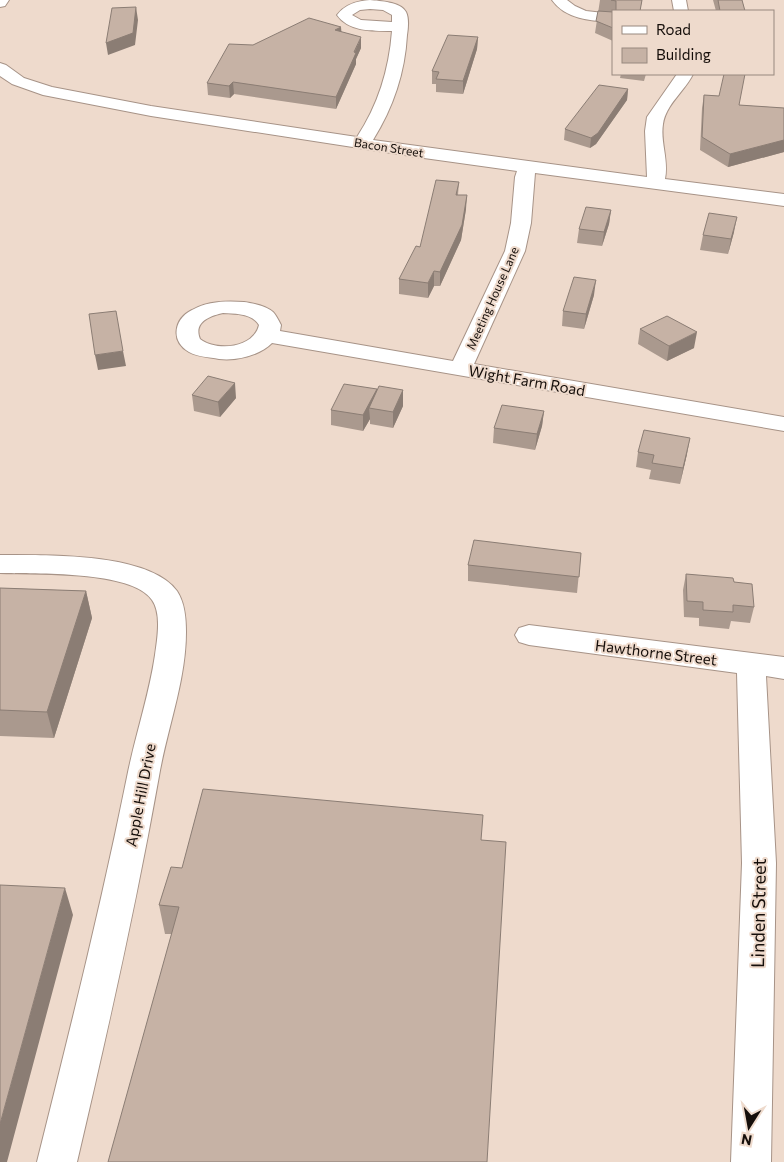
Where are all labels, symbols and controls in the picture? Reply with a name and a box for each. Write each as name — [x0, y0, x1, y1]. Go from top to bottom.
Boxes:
legend — [612, 10, 774, 75]
text: Road — [656, 20, 691, 38]
text: Building — [656, 45, 711, 63]
street label: Bacon Street — [353, 135, 425, 159]
street label: Meeting House Lane — [463, 244, 521, 352]
street label: Wight Farm Road — [467, 361, 587, 399]
street label: Hawthorne Street — [594, 636, 718, 668]
street label: Apple Hill Drive — [121, 742, 159, 848]
street label: Linden Street — [746, 858, 770, 968]
north arrow — [724, 1102, 774, 1152]
text: N — [740, 1131, 753, 1150]

